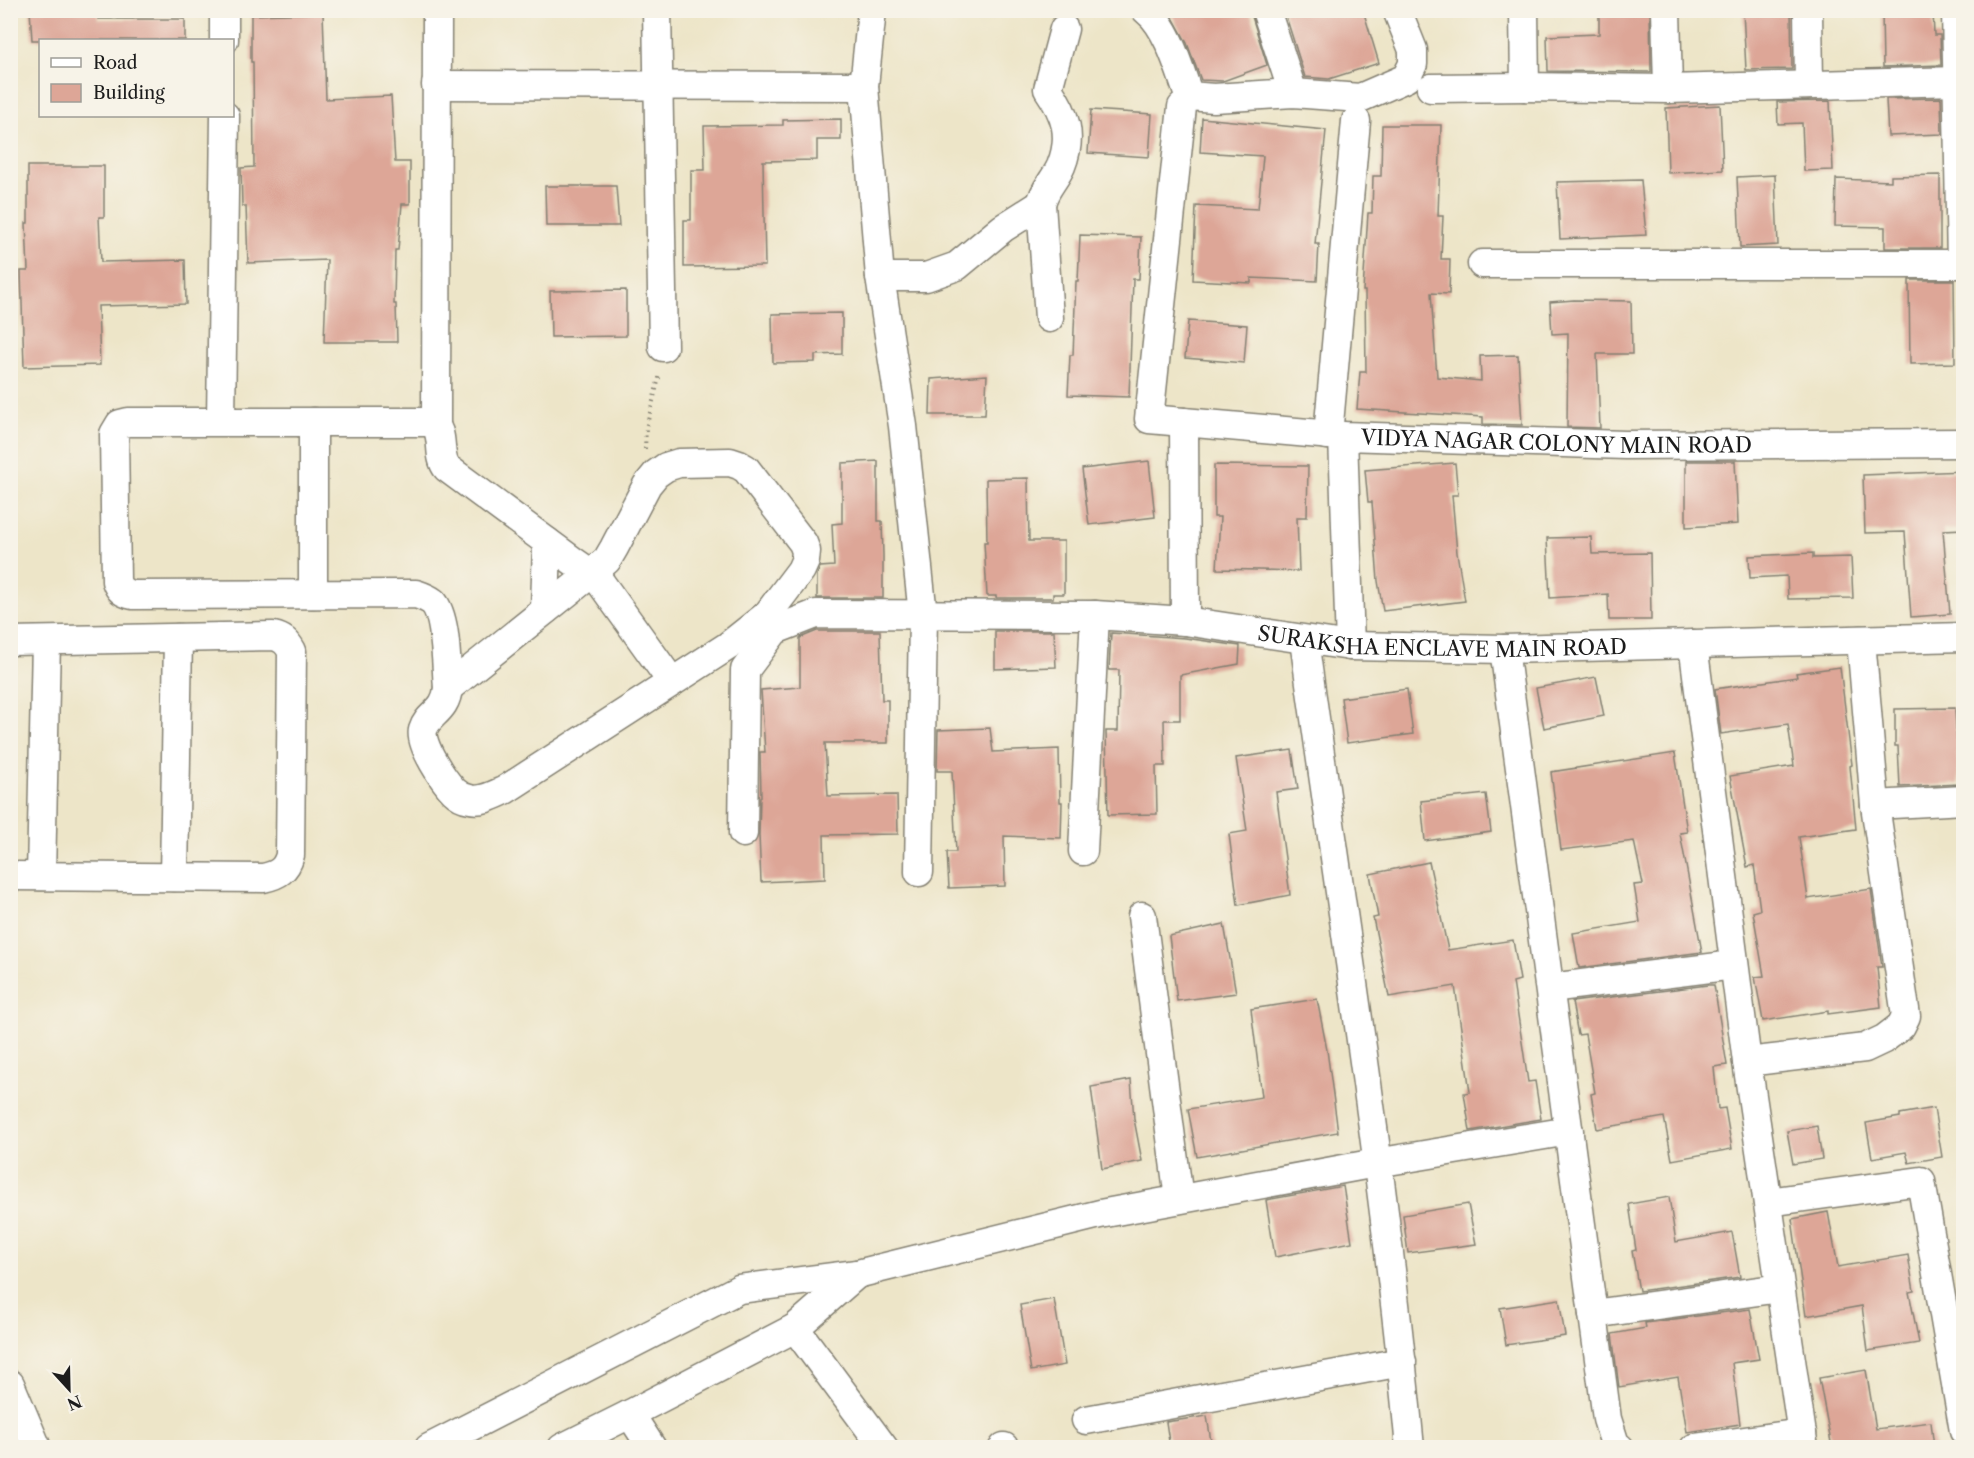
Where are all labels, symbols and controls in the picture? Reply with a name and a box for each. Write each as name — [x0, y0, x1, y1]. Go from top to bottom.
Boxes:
legend — [39, 39, 234, 117]
text: Road — [93, 52, 138, 74]
text: Building — [93, 82, 165, 104]
street label: VIDYA NAGAR COLONY MAIN ROAD — [1360, 424, 1752, 458]
street label: SURAKSHA ENCLAVE MAIN ROAD — [1256, 620, 1627, 662]
north arrow — [39, 1359, 99, 1419]
text: N — [64, 1391, 85, 1415]

